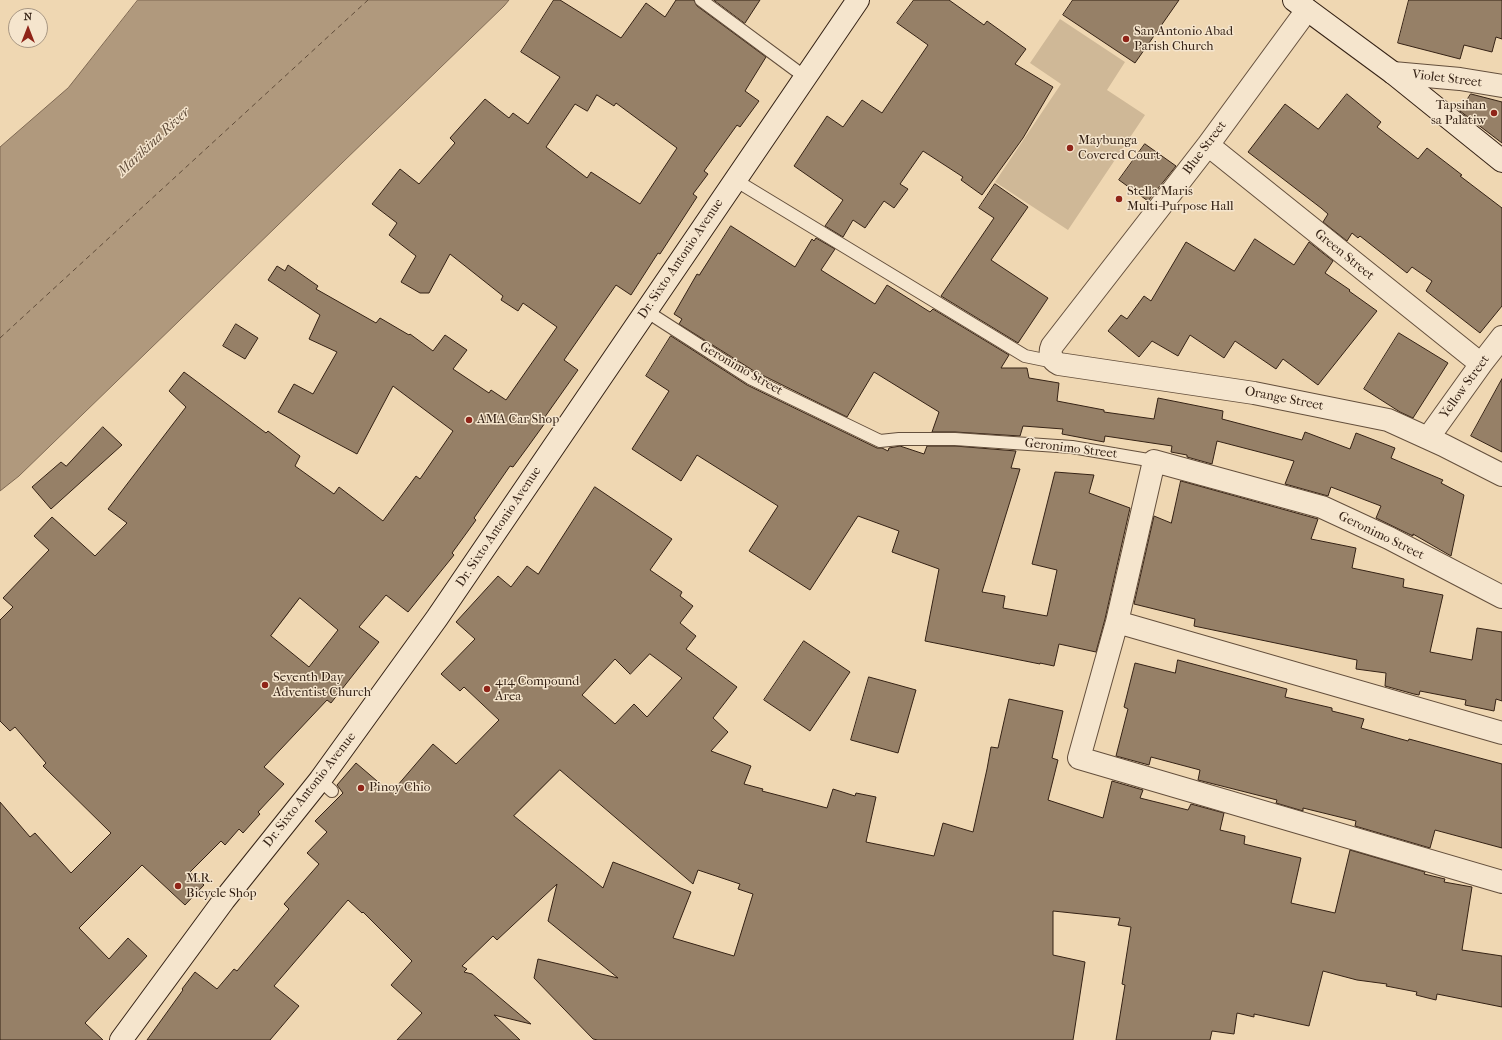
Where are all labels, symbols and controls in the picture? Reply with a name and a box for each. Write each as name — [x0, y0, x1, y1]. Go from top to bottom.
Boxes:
north arrow — [8, 8, 48, 48]
text: N — [24, 10, 32, 23]
place label: San Antonio Abad Parish Church — [1134, 24, 1233, 55]
marker: San Antonio Abad Parish Church — [1121, 34, 1131, 44]
street label: Violet Street — [1411, 67, 1483, 91]
place label: Tapsihan sa Palatiw — [1431, 98, 1486, 129]
water label: Marikina River — [114, 104, 194, 180]
marker: Tapsihan sa Palatiw — [1489, 108, 1499, 118]
street label: Blue Street — [1180, 118, 1230, 178]
place label: Maybunga Covered Court — [1078, 133, 1160, 164]
marker: Maybunga Covered Court — [1065, 143, 1075, 153]
place label: Stella Maris Multi-Purpose Hall — [1127, 184, 1234, 215]
marker: Stella Maris Multi-Purpose Hall — [1114, 194, 1124, 204]
street label: Dr. Sixto Antonio Avenue — [635, 196, 727, 322]
street label: Green Street — [1311, 226, 1377, 284]
street label: Geronimo Street — [697, 339, 785, 399]
street label: Yellow Street — [1437, 352, 1493, 422]
street label: Orange Street — [1243, 384, 1325, 414]
place label: AMA Car Shop — [477, 412, 559, 428]
marker: AMA Car Shop — [464, 415, 474, 425]
street label: Geronimo Street — [1024, 436, 1118, 462]
street label: Dr. Sixto Antonio Avenue — [453, 464, 545, 590]
street label: Geronimo Street — [1336, 509, 1426, 563]
place label: Seventh Day Adventist Church — [273, 670, 371, 701]
place label: 414 Compound Area — [495, 674, 579, 705]
marker: Seventh Day Adventist Church — [260, 680, 270, 690]
marker: 414 Compound Area — [482, 684, 492, 694]
street label: Dr. Sixto Antonio Avenue — [260, 730, 360, 850]
place label: Pinoy Chio — [369, 780, 430, 796]
marker: Pinoy Chio — [356, 783, 366, 793]
place label: M.R. Bicycle Shop — [186, 871, 257, 902]
marker: M.R. Bicycle Shop — [173, 881, 183, 891]

